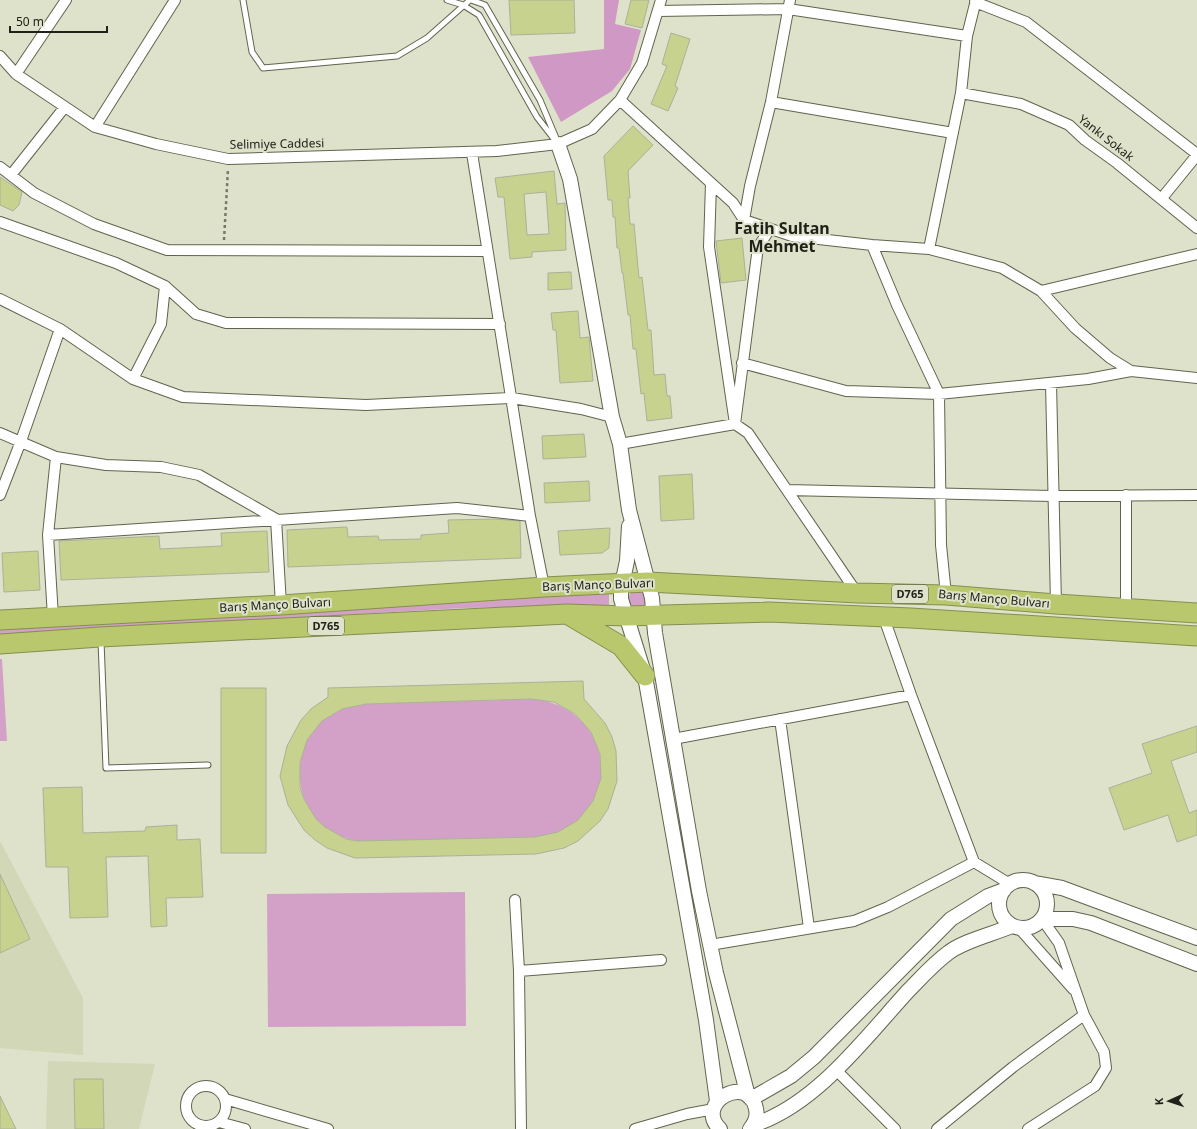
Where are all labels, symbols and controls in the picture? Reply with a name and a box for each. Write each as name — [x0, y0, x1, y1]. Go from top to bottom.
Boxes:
scale bar — [10, 8, 107, 34]
text: 50 m — [16, 13, 44, 30]
street label: Yankı Sokak — [1075, 110, 1138, 165]
street label: Selimiye Caddesi — [230, 134, 324, 153]
district label: Fatih Sultan Mehmet — [734, 217, 830, 257]
street label: Barış Manço Bulvarı — [542, 574, 654, 595]
road number: D765 — [892, 585, 928, 603]
street label: Barış Manço Bulvarı — [938, 585, 1050, 612]
street label: Barış Manço Bulvarı — [219, 593, 331, 616]
road number: D765 — [308, 617, 344, 635]
north arrow — [1149, 1081, 1189, 1121]
text: K — [1151, 1097, 1166, 1106]

